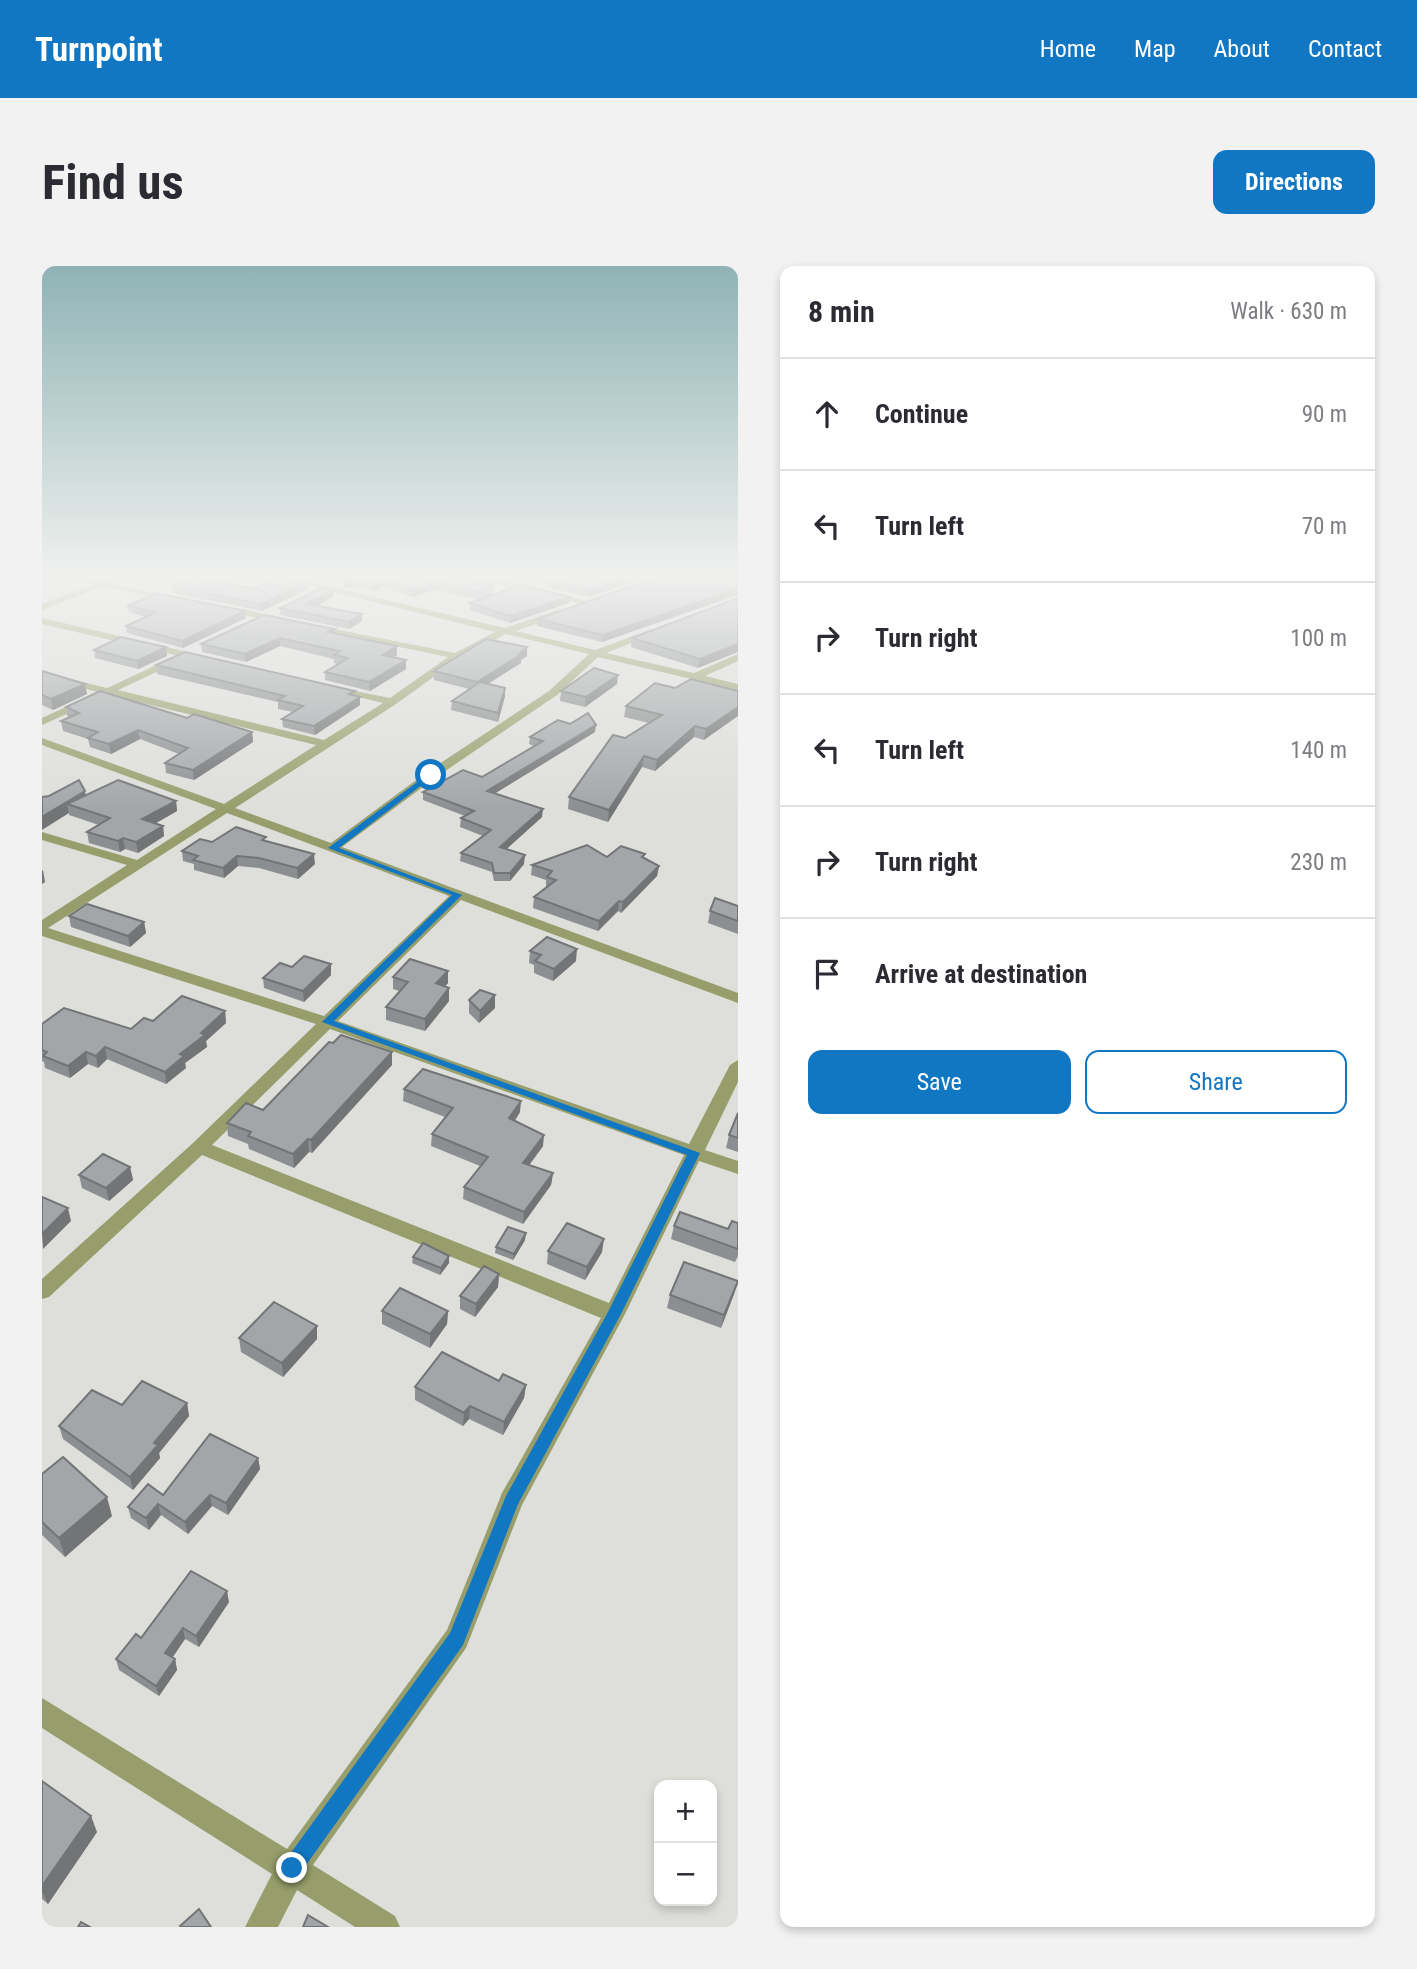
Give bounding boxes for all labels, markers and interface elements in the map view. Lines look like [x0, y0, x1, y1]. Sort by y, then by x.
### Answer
text: Turnpoint [35, 30, 163, 69]
text: Home [1040, 35, 1096, 63]
text: Map [1134, 35, 1176, 63]
text: About [1214, 35, 1270, 63]
text: Contact [1308, 35, 1382, 63]
button: Directions [1213, 150, 1375, 214]
text: Find us [42, 154, 184, 211]
text: 8 min [808, 294, 875, 329]
text: Walk · 630 m [1230, 298, 1347, 325]
icon: ahead [808, 395, 846, 433]
text: Continue [875, 399, 968, 429]
text: 90 m [1302, 401, 1347, 428]
icon: left [808, 507, 846, 545]
text: Turn left [875, 511, 964, 541]
text: 70 m [1302, 513, 1347, 540]
icon: right [808, 619, 846, 657]
text: Turn right [875, 623, 977, 653]
text: 100 m [1290, 625, 1347, 652]
icon: left [808, 731, 846, 769]
text: Turn left [875, 735, 964, 765]
text: 140 m [1290, 737, 1347, 764]
route start [415, 759, 446, 790]
icon: right [808, 843, 846, 881]
text: Turn right [875, 847, 977, 877]
text: 230 m [1290, 849, 1347, 876]
icon: arrive [808, 955, 846, 993]
text: Arrive at destination [875, 959, 1087, 989]
button: Save [808, 1050, 1071, 1114]
button: Share [1085, 1050, 1347, 1114]
map controls [654, 1780, 717, 1906]
button: + [654, 1780, 717, 1843]
button: − [654, 1843, 717, 1906]
route end [276, 1852, 307, 1883]

